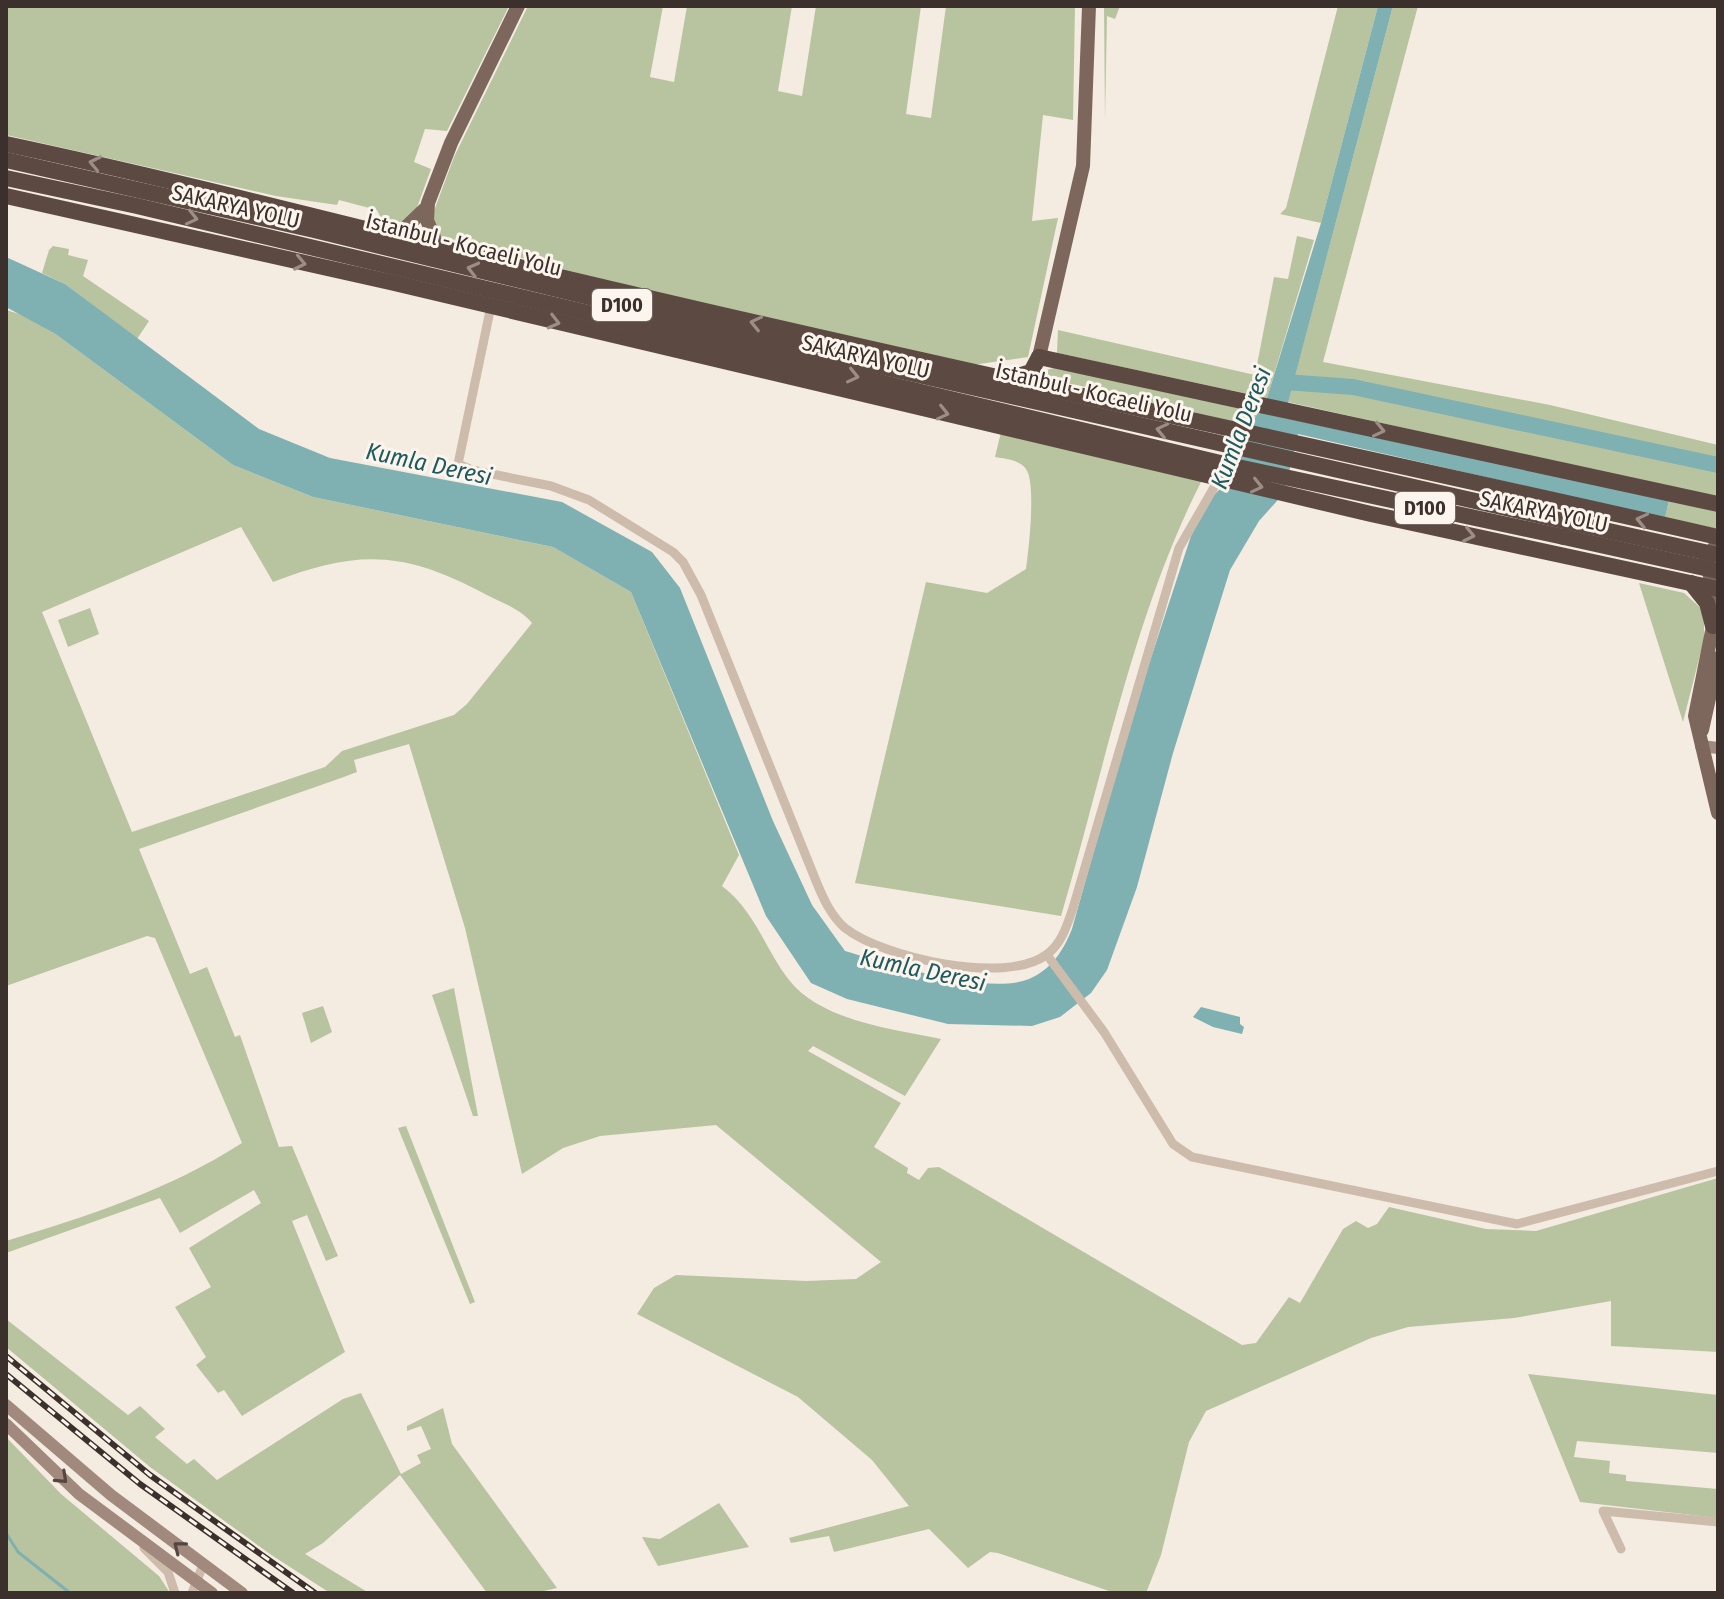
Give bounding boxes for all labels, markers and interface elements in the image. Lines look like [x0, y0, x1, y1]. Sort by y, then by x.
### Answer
one-way arrow [89, 155, 102, 172]
street label: SAKARYA YOLU [170, 179, 302, 234]
street label: İstanbul - Kocaeli Yolu [363, 207, 565, 282]
one-way arrow [184, 209, 198, 226]
one-way arrow [293, 254, 307, 271]
one-way arrow [466, 261, 480, 278]
road number: D100 [592, 289, 652, 321]
one-way arrow [546, 312, 560, 329]
one-way arrow [750, 315, 763, 332]
street label: SAKARYA YOLU [800, 329, 932, 384]
street label: İstanbul - Kocaeli Yolu [993, 357, 1195, 428]
water label: Kumla Deresi [1205, 363, 1277, 493]
one-way arrow [846, 366, 860, 383]
one-way arrow [936, 404, 949, 421]
one-way arrow [1372, 421, 1386, 438]
one-way arrow [1155, 422, 1169, 439]
water label: Kumla Deresi [363, 437, 495, 491]
one-way arrow [1249, 477, 1263, 494]
street label: SAKARYA YOLU [1478, 485, 1610, 538]
road number: D100 [1395, 492, 1455, 524]
one-way arrow [1636, 512, 1649, 529]
one-way arrow [1462, 526, 1476, 543]
water label: Kumla Deresi [857, 943, 989, 997]
one-way arrow [53, 1469, 67, 1484]
one-way arrow [173, 1543, 188, 1557]

